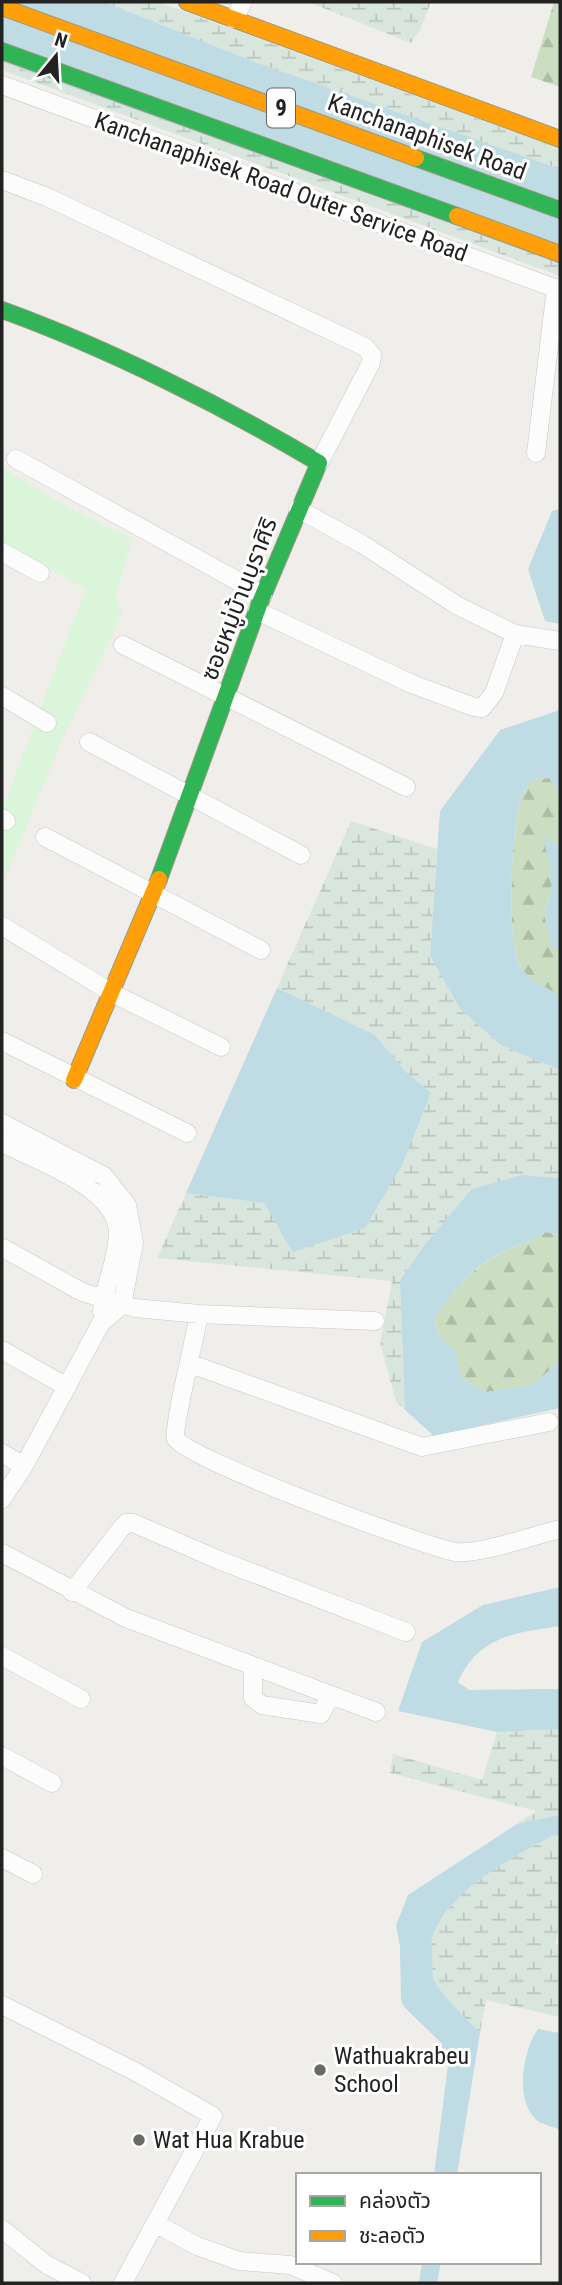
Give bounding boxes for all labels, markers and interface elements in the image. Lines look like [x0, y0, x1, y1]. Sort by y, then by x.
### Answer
north arrow [21, 21, 91, 91]
text: N [52, 28, 70, 53]
road number: 9 [267, 88, 295, 128]
street label: Kanchanaphisek Road [324, 88, 530, 186]
street label: Kanchanaphisek Road Outer Service Road [91, 106, 471, 268]
street label: ซอยหมู่บ้านบุราศิริ [195, 514, 284, 685]
place label: Wathuakrabeu School [334, 2042, 469, 2098]
marker: Wathuakrabeu School [312, 2062, 328, 2078]
place label: Wat Hua Krabue [153, 2126, 305, 2154]
marker: Wat Hua Krabue [131, 2132, 147, 2148]
legend [296, 2173, 541, 2264]
text: คล่องตัว [359, 2189, 431, 2213]
text: ชะลอตัว [359, 2224, 425, 2248]

